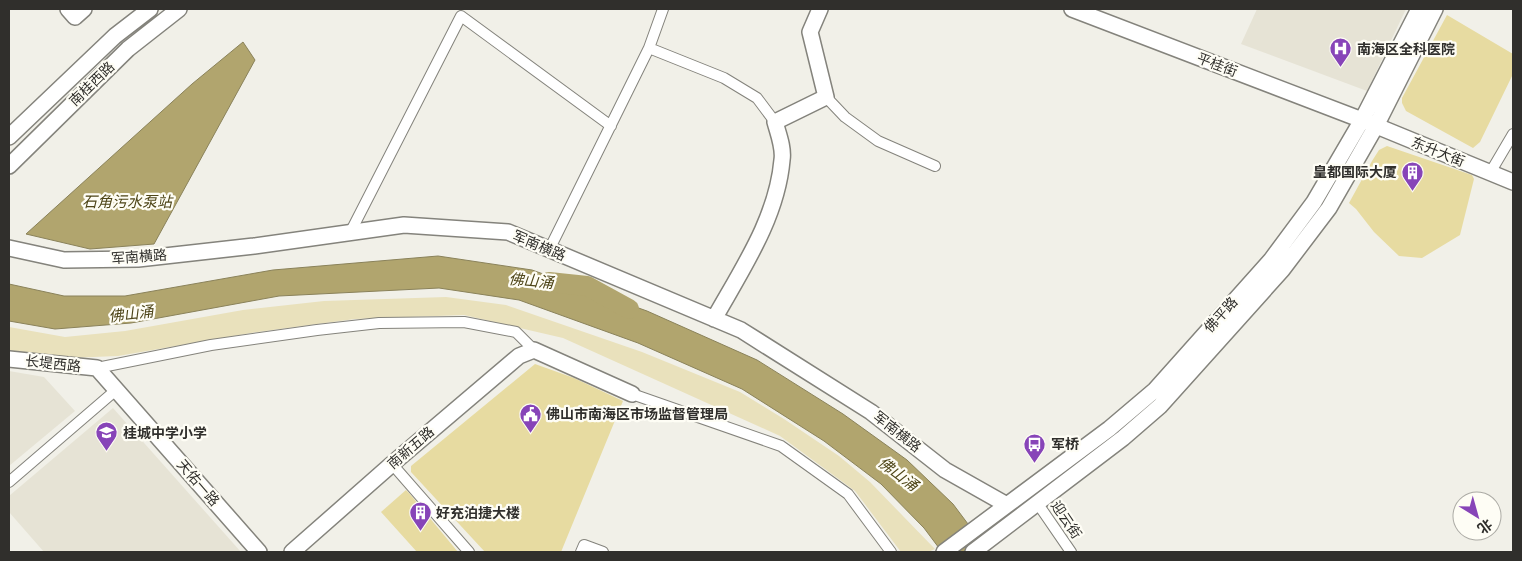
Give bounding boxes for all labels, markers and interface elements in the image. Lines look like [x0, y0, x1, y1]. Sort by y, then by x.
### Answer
hospital icon: 南海区全科医院 [1329, 37, 1353, 68]
place label: 南海区全科医院 [1357, 41, 1455, 58]
street label: 平桂街 [1194, 50, 1240, 80]
street label: 南桂西路 [66, 58, 118, 110]
street label: 东升大街 [1409, 134, 1467, 170]
building icon: 皇都国际大厦 [1401, 160, 1425, 191]
place label: 皇都国际大厦 [1313, 164, 1397, 181]
water label: 石角污水泵站 [82, 193, 174, 211]
street label: 军南横路 [510, 227, 568, 265]
street label: 军南横路 [110, 247, 168, 267]
water label: 佛山涌 [508, 270, 556, 292]
street label: 佛平路 [1201, 294, 1241, 336]
water label: 佛山涌 [108, 302, 156, 326]
street label: 长堤西路 [24, 353, 82, 375]
public building icon: 佛山市南海区市场监督管理局 [518, 402, 542, 433]
place label: 佛山市南海区市场监督管理局 [546, 406, 728, 423]
street label: 军南横路 [870, 408, 924, 456]
school or university icon: 桂城中学小学 [95, 421, 119, 452]
street label: 南新五路 [384, 423, 438, 473]
place label: 桂城中学小学 [123, 425, 207, 442]
bus stop icon: 军桥 [1023, 432, 1047, 463]
place label: 军桥 [1051, 436, 1079, 453]
water label: 佛山涌 [875, 453, 923, 496]
street label: 天佑一路 [173, 456, 223, 510]
north arrow [1452, 491, 1502, 541]
street label: 迎云街 [1047, 498, 1085, 542]
building icon: 好充泊捷大楼 [408, 501, 432, 532]
place label: 好充泊捷大楼 [436, 505, 520, 522]
text: 北 [1474, 515, 1495, 537]

